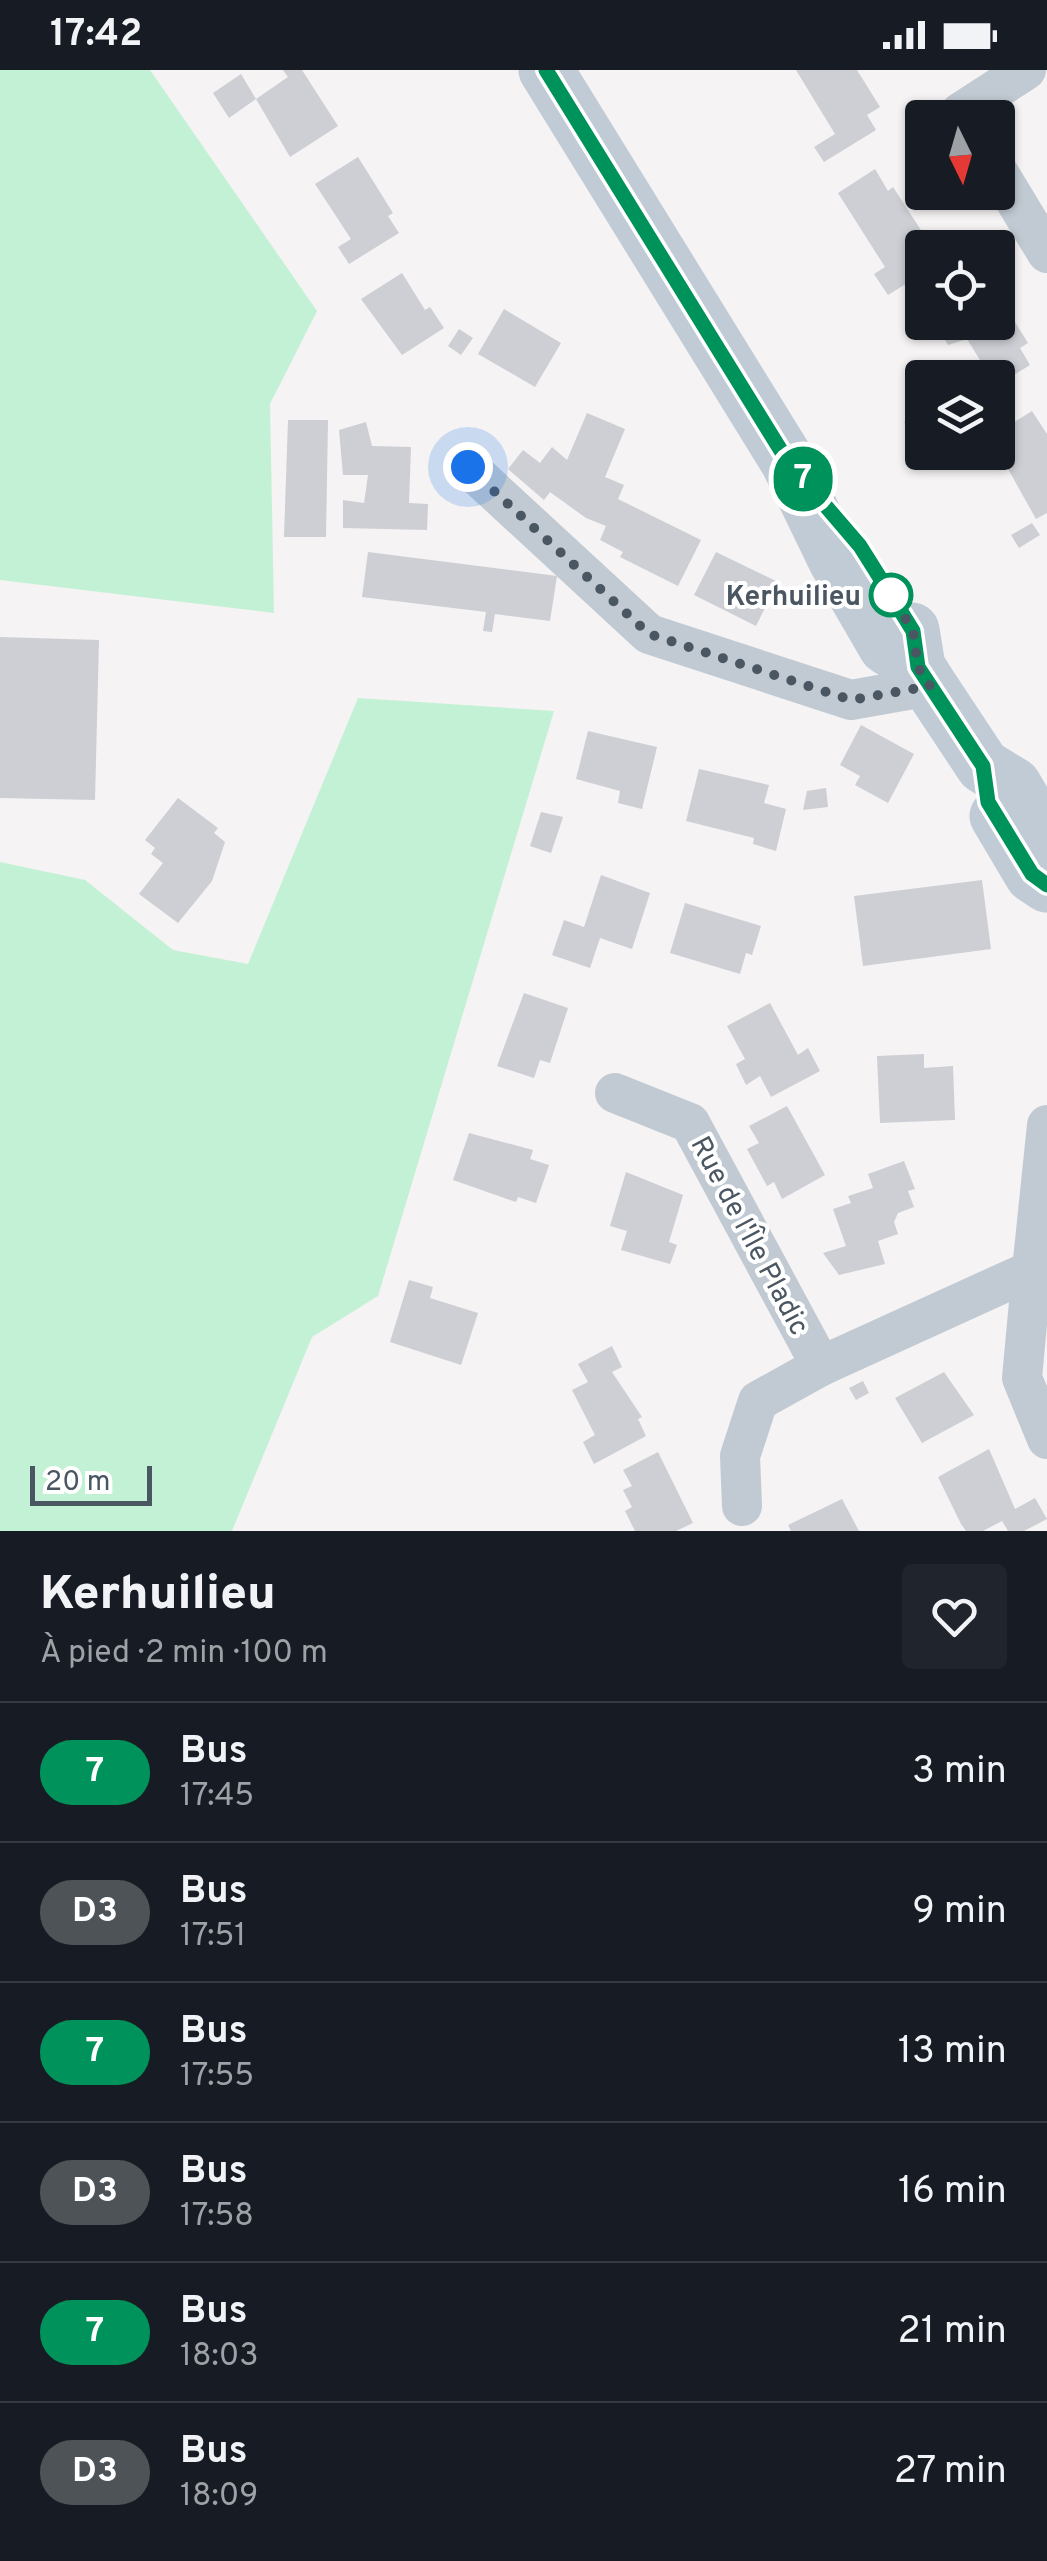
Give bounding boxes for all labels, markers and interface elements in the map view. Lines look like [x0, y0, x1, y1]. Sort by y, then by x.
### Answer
text: 17:42 [50, 11, 142, 60]
north arrow [905, 100, 1015, 210]
map controls [905, 100, 1015, 470]
button: locate [905, 230, 1015, 340]
button: layers [905, 360, 1015, 470]
your location [443, 442, 493, 492]
line badge: 7 [770, 446, 836, 512]
text: 7 [794, 457, 812, 501]
marker: Kerhuilieu [870, 574, 912, 616]
place label: Kerhuilieu [726, 580, 861, 616]
street label: Rue de l'Île Pladic [681, 1130, 818, 1342]
scale bar [30, 1461, 152, 1506]
text: 20 m [45, 1465, 110, 1501]
button: heart [902, 1564, 1007, 1669]
text: Kerhuilieu [40, 1566, 276, 1626]
text: À pied · 2 min · 100 m [40, 1634, 328, 1674]
text: Bus [180, 1728, 247, 1777]
text: 3 min [912, 1748, 1007, 1797]
text: 7 [86, 1750, 104, 1794]
text: 17:45 [180, 1777, 254, 1817]
text: Bus [180, 1868, 247, 1917]
text: 9 min [912, 1888, 1007, 1937]
text: D3 [72, 1890, 118, 1934]
text: 17:51 [180, 1917, 246, 1957]
text: Bus [180, 2008, 247, 2057]
text: 13 min [898, 2028, 1007, 2077]
text: 7 [86, 2030, 104, 2074]
text: 17:55 [180, 2057, 254, 2097]
text: Bus [180, 2148, 247, 2197]
text: 16 min [898, 2168, 1007, 2217]
text: D3 [72, 2170, 118, 2214]
text: 17:58 [180, 2197, 254, 2237]
text: Bus [180, 2288, 247, 2337]
text: 21 min [897, 2308, 1007, 2357]
text: 7 [86, 2310, 104, 2354]
text: 18:03 [180, 2337, 259, 2377]
text: Bus [180, 2428, 247, 2477]
text: 27 min [894, 2448, 1007, 2497]
text: D3 [72, 2450, 118, 2494]
text: 18:09 [180, 2477, 258, 2517]

